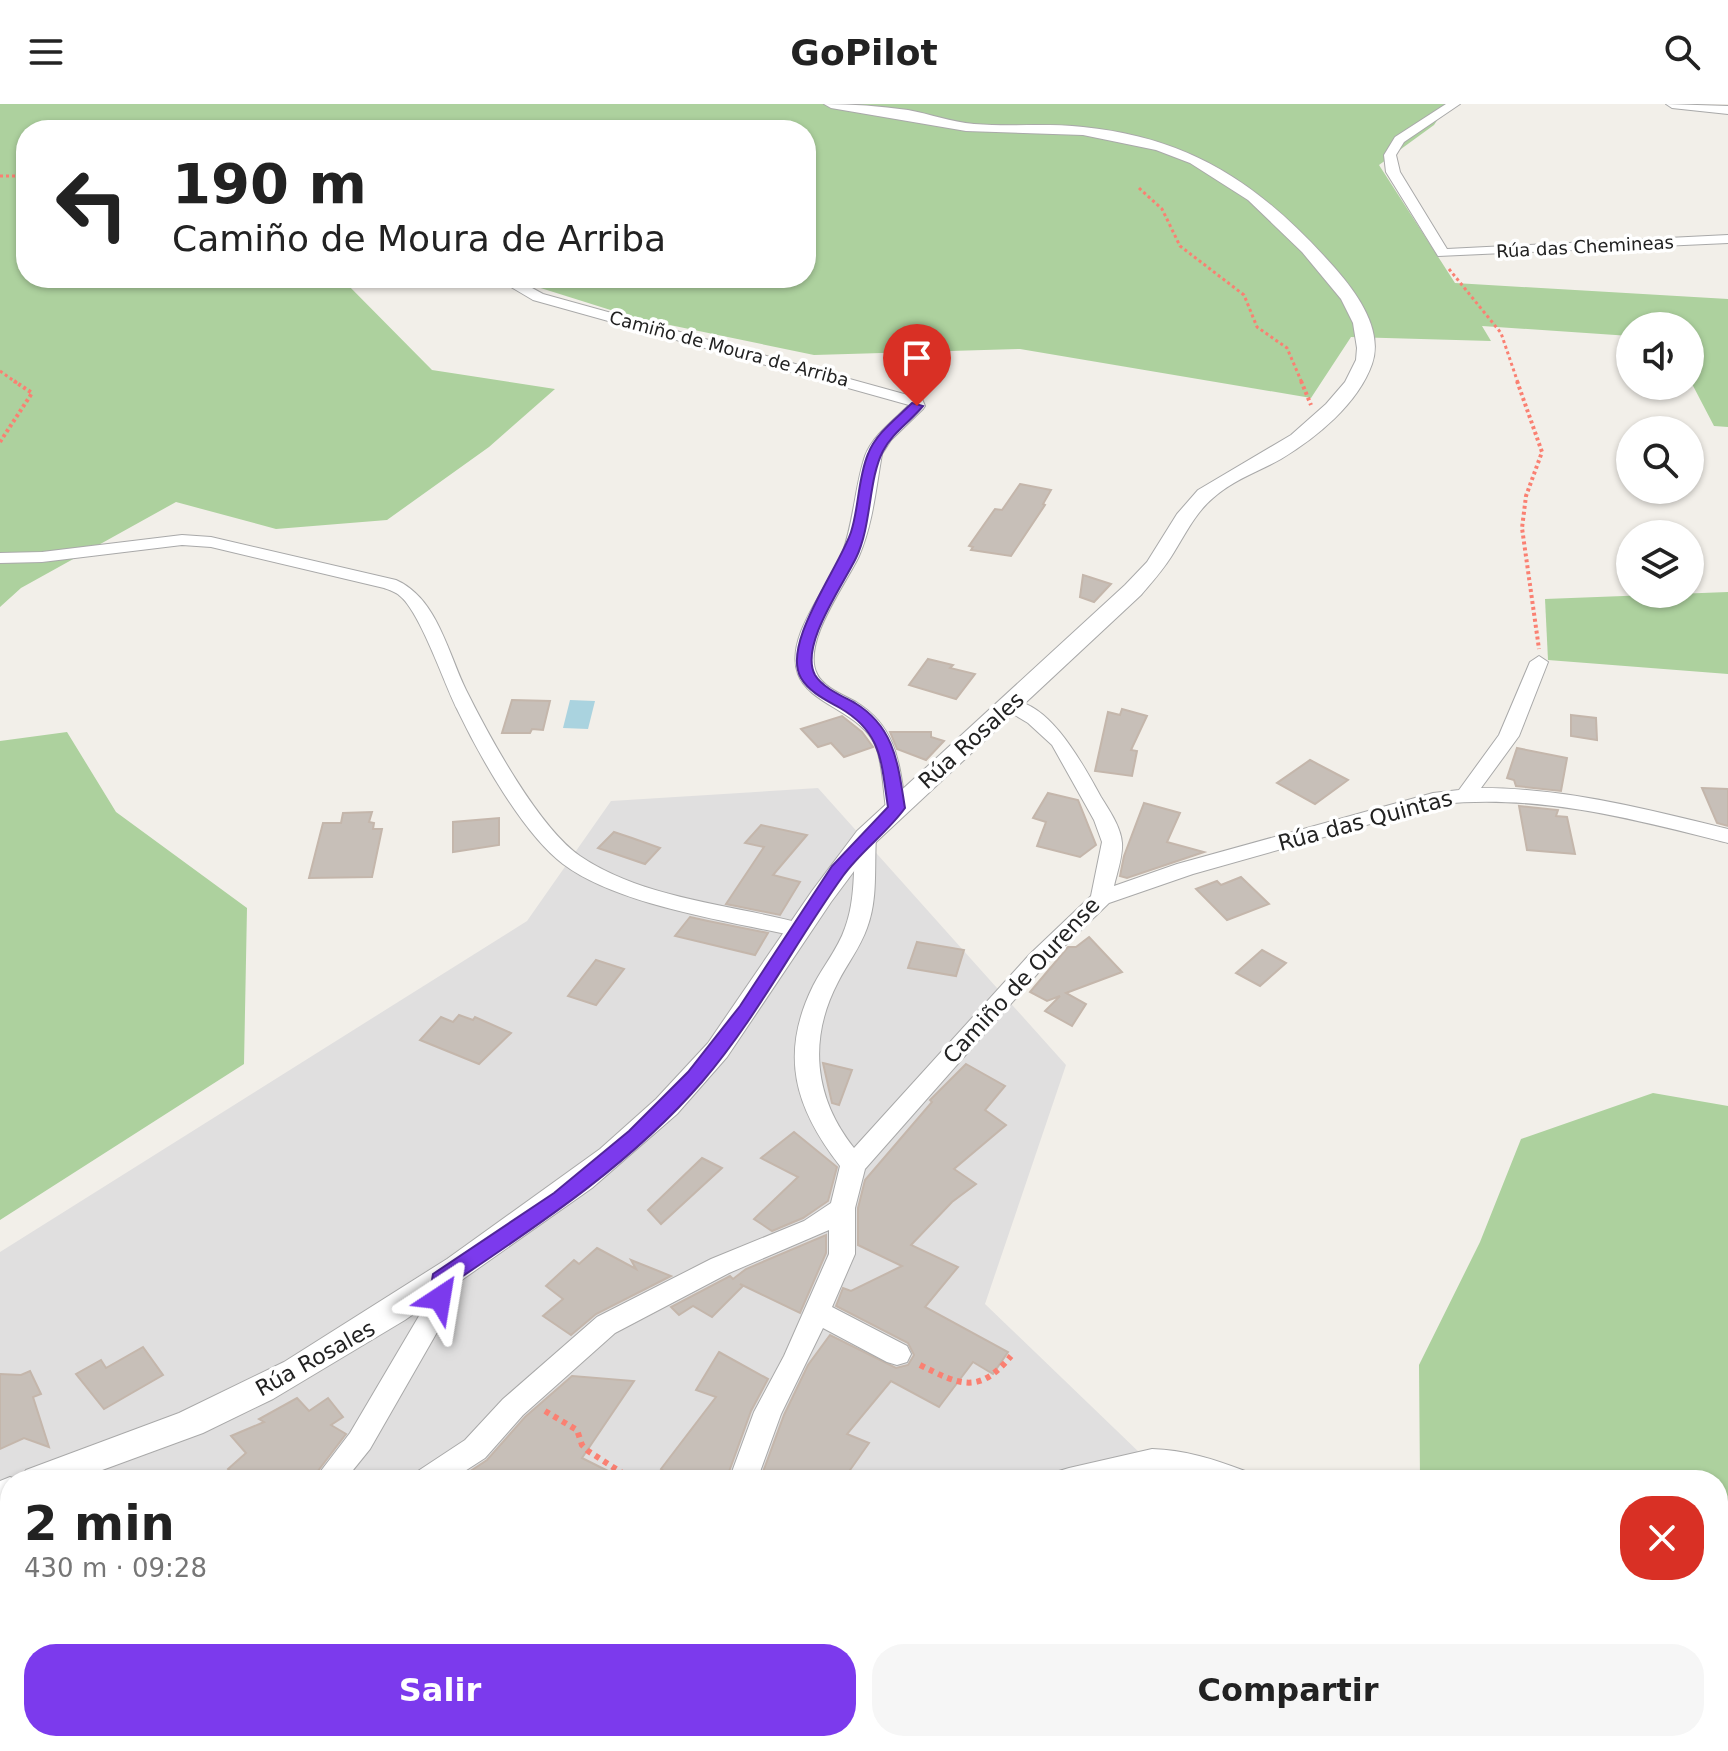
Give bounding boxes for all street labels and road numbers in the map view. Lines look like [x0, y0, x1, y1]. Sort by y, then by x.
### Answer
street label: Rúa das Chemineas [1496, 231, 1674, 262]
street label: Camiño de Moura de Arriba [607, 306, 851, 391]
street label: Rúa Rosales [914, 687, 1029, 794]
street label: Rúa das Quintas [1275, 785, 1455, 856]
street label: Camiño de Ourense [938, 892, 1105, 1068]
street label: Rúa Rosales [251, 1315, 379, 1401]

